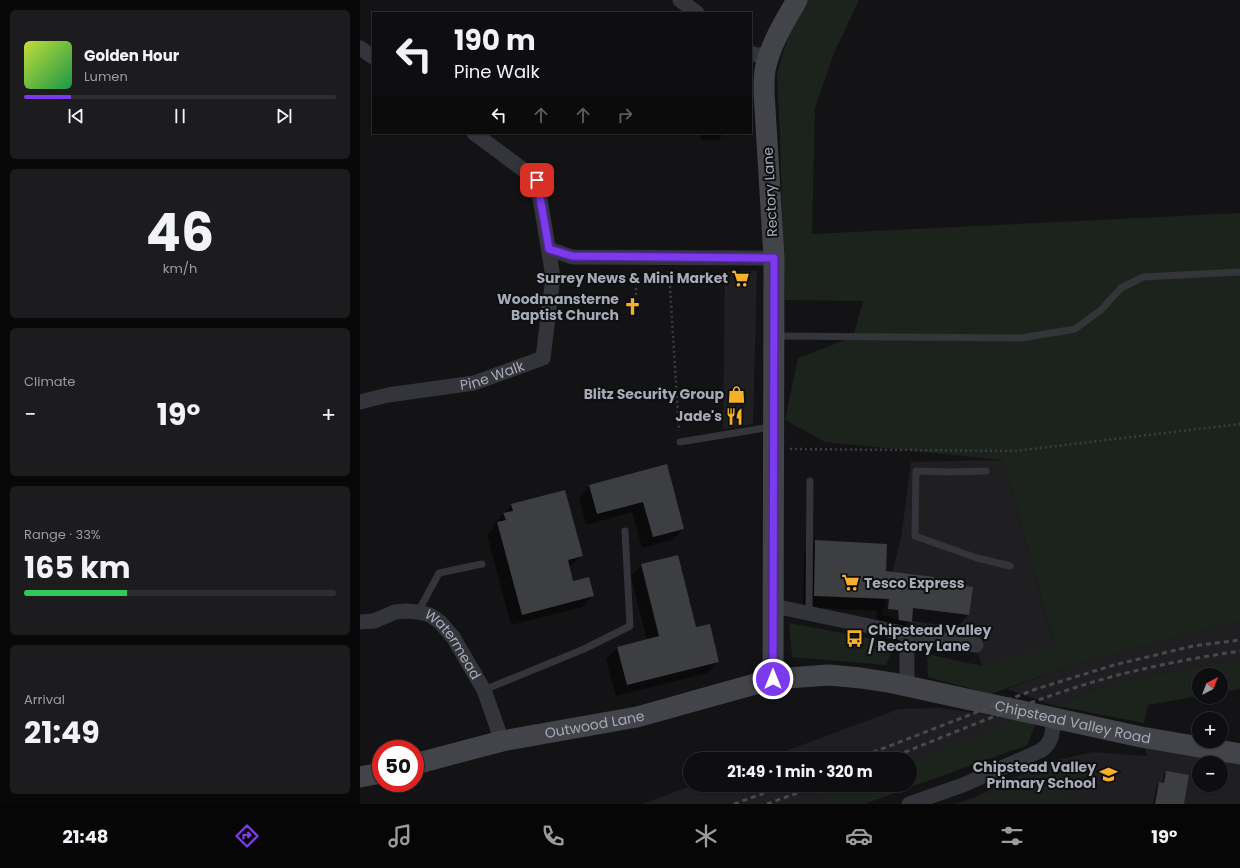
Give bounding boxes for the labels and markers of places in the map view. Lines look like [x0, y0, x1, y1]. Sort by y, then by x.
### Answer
pin [520, 163, 554, 197]
place label: Surrey News & Mini Market [537, 268, 728, 288]
supermarket icon: Surrey News & Mini Market [731, 268, 751, 288]
place label: Woodmansterne Baptist Church [497, 289, 619, 325]
church icon: Woodmansterne Baptist Church [622, 297, 642, 317]
place label: Blitz Security Group [584, 384, 724, 404]
shop icon: Blitz Security Group [727, 384, 747, 404]
place label: Jade's [675, 406, 722, 426]
restaurant icon: Jade's [725, 406, 745, 426]
supermarket icon: Tesco Express [841, 573, 861, 593]
place label: Tesco Express [864, 573, 965, 593]
place label: Chipstead Valley / Rectory Lane [868, 620, 991, 656]
bus stop icon: Chipstead Valley / Rectory Lane [845, 628, 865, 648]
place label: Chipstead Valley Primary School [973, 757, 1096, 793]
school or university icon: Chipstead Valley Primary School [1099, 765, 1119, 785]

